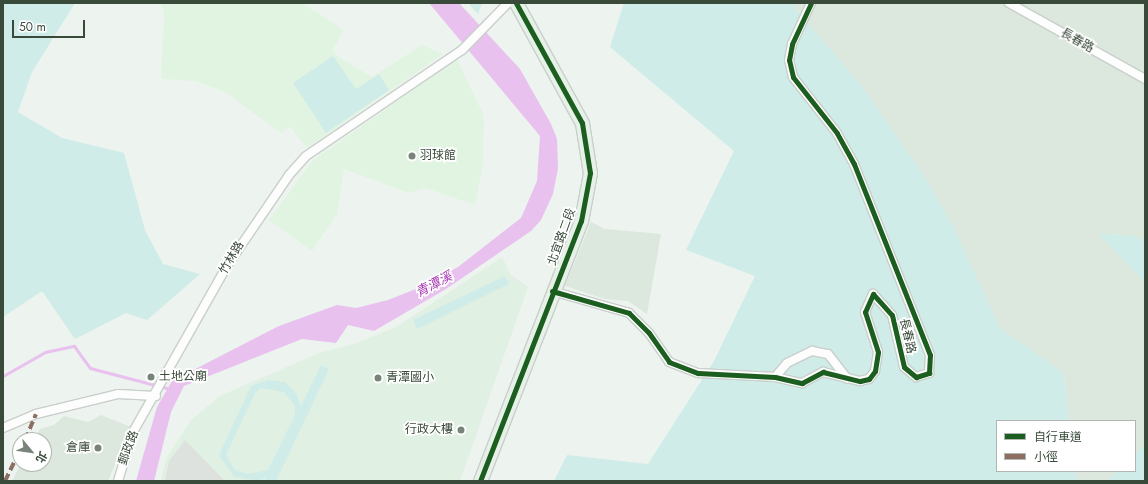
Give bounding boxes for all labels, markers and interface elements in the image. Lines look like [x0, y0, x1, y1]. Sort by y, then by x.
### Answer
scale bar [14, 12, 87, 38]
text: 50 m [19, 18, 46, 36]
street label: 長春路 [1058, 26, 1096, 56]
place label: 羽球館 [420, 149, 456, 163]
marker: 羽球館 [407, 151, 417, 161]
street label: 北宜路二段 [545, 206, 579, 268]
street label: 竹林路 [217, 239, 247, 277]
water label: 青潭溪 [413, 269, 455, 301]
street label: 長春路 [896, 317, 918, 355]
place label: 土地公廟 [159, 370, 207, 384]
place label: 青潭國小 [386, 371, 434, 385]
marker: 土地公廟 [146, 372, 156, 382]
marker: 青潭國小 [373, 373, 383, 383]
legend [996, 420, 1136, 472]
place label: 行政大樓 [405, 423, 453, 437]
marker: 行政大樓 [456, 425, 466, 435]
text: 自行車道 [1034, 428, 1082, 446]
street label: 郵政路 [116, 429, 142, 467]
north arrow [12, 432, 52, 472]
place label: 倉庫 [66, 441, 90, 455]
marker: 倉庫 [93, 443, 103, 453]
text: 小徑 [1034, 448, 1058, 466]
text: 北 [32, 449, 51, 466]

